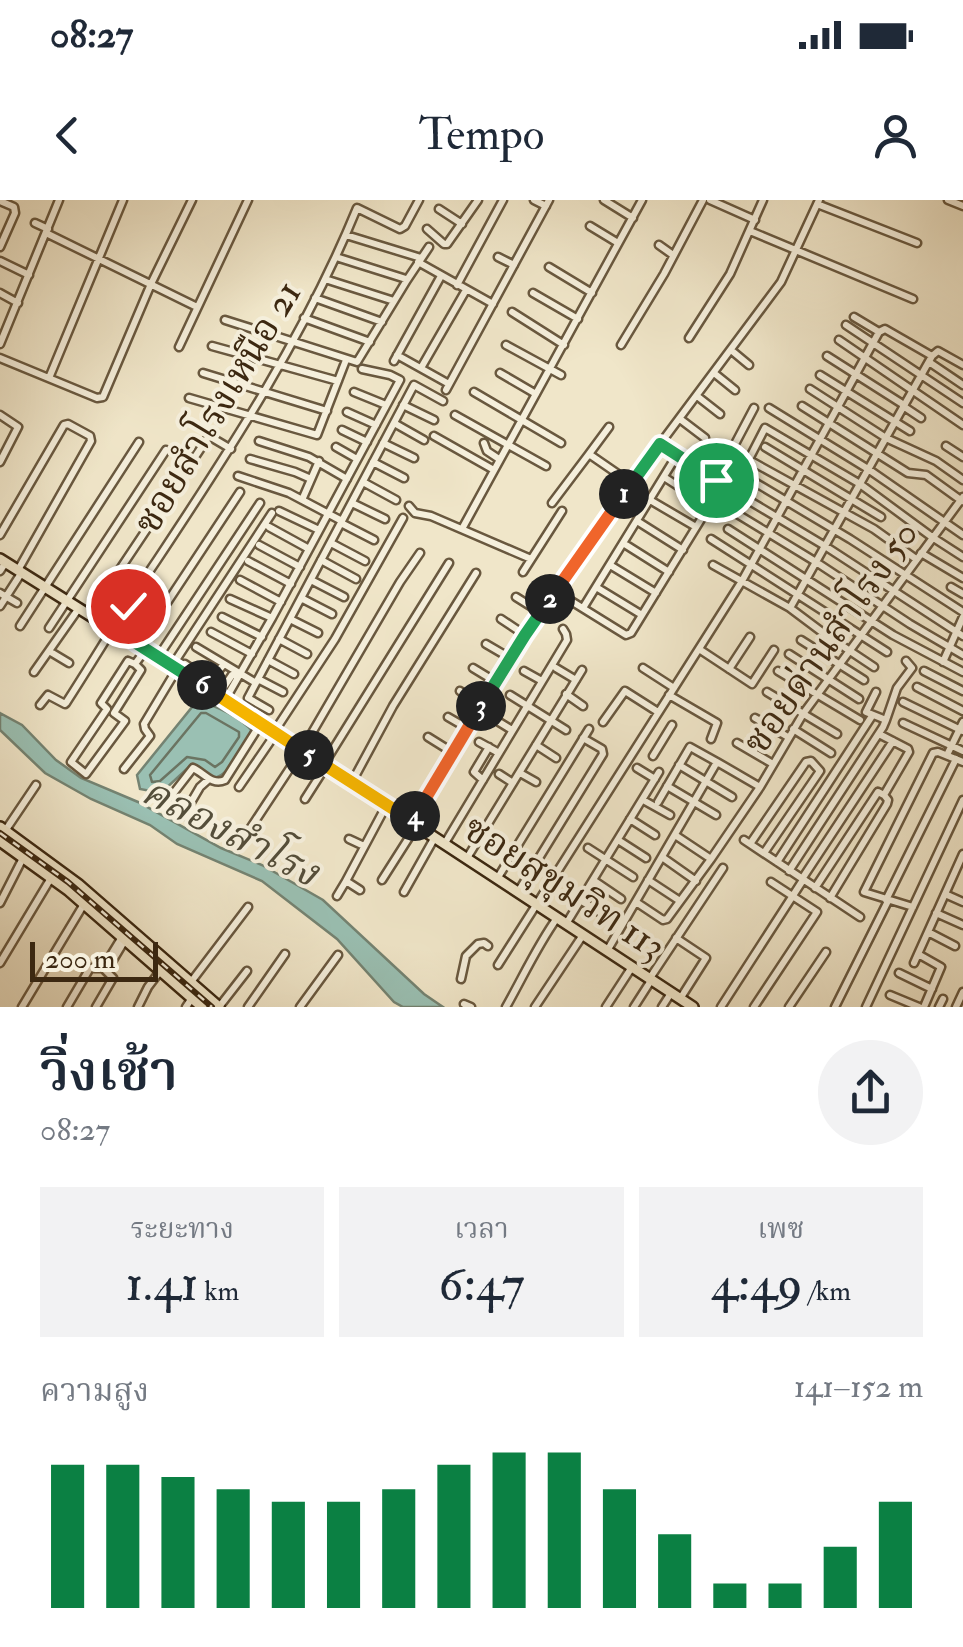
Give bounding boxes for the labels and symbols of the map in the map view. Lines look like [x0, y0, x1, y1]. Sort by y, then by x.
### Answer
street label: ซอยสำโรงเหนือ 21 [122, 271, 312, 543]
pin [674, 438, 759, 523]
pin: 1 [599, 469, 649, 519]
street label: ซอยด่านสำโรง 50 [731, 510, 929, 764]
pin [86, 564, 171, 649]
pin: 2 [525, 574, 575, 624]
pin: 6 [177, 660, 227, 710]
pin: 3 [456, 681, 506, 731]
pin: 5 [284, 730, 334, 780]
water label: คลองสำโรง [133, 763, 330, 899]
pin: 4 [390, 791, 440, 841]
street label: ซอยสุขุมวิท 113 [454, 805, 675, 971]
scale bar [30, 937, 158, 981]

